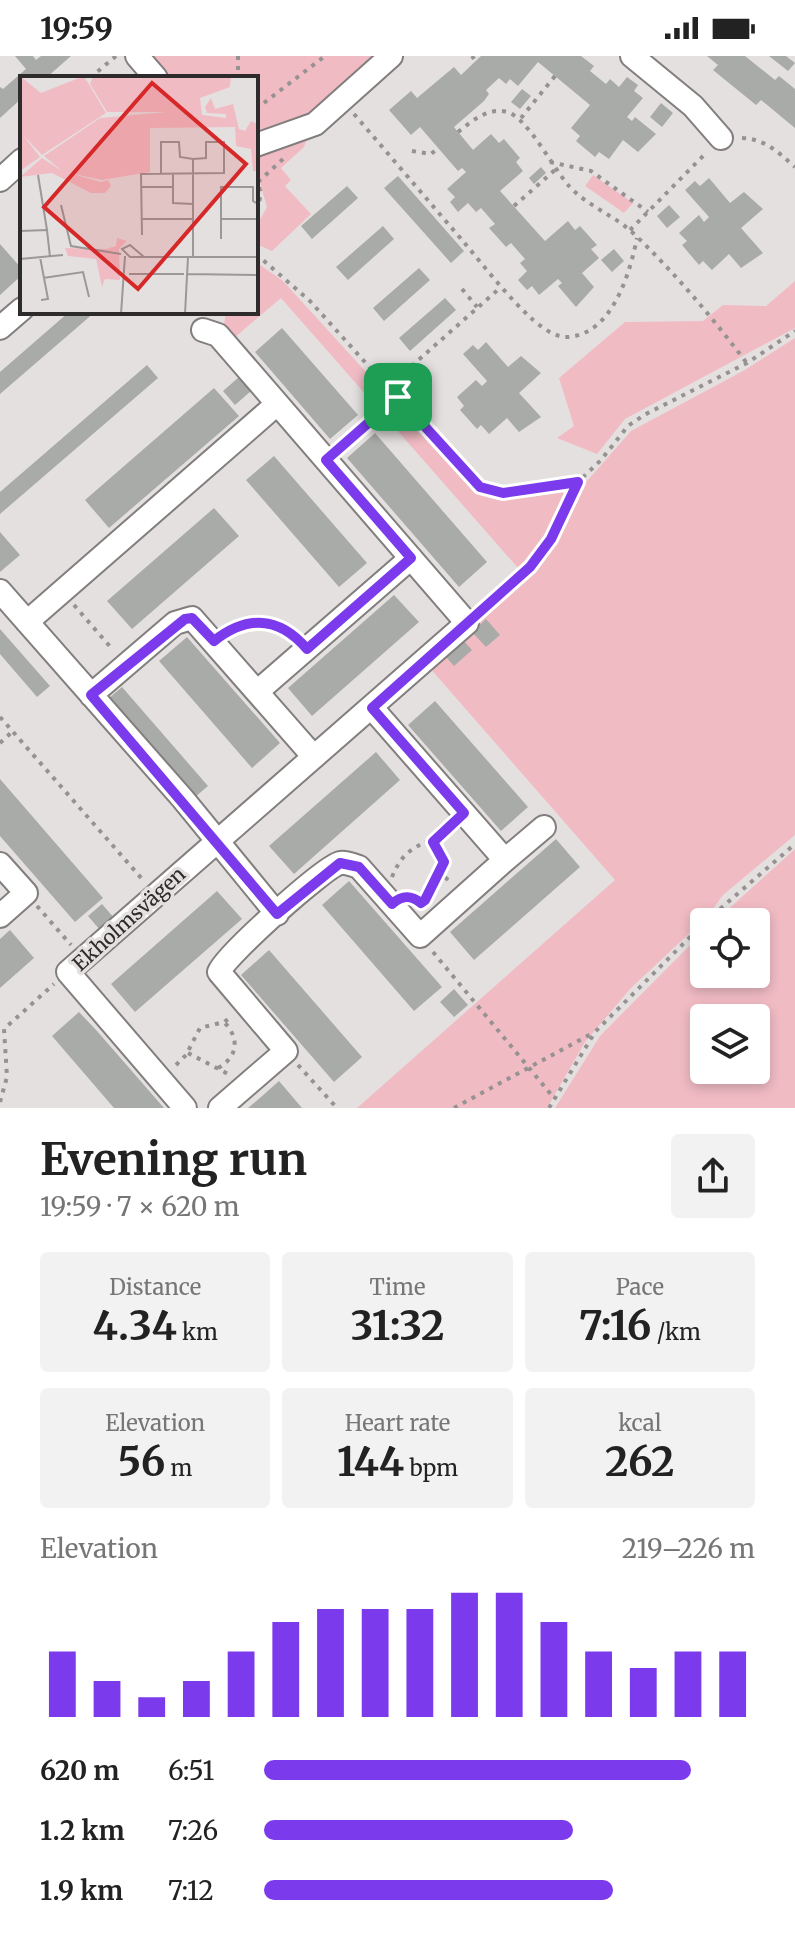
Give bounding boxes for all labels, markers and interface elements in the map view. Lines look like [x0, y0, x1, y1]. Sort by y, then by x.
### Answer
text: 19:59 [40, 9, 113, 47]
inset map [20, 76, 258, 314]
pin [364, 363, 432, 431]
icon: arrive [376, 375, 420, 419]
street label: Ekholmsvägen [67, 861, 190, 976]
map controls [690, 908, 770, 1084]
button: locate [690, 908, 770, 988]
button: layers [690, 1004, 770, 1084]
text: Evening run [40, 1132, 307, 1187]
button: share [671, 1134, 755, 1218]
text: 19:59 · 7 × 620 m [40, 1190, 240, 1223]
text: Distance [109, 1273, 201, 1301]
text: Time [370, 1273, 425, 1301]
text: Pace [616, 1273, 664, 1301]
text: 4.34 [92, 1301, 177, 1351]
text: 31:32 [350, 1301, 445, 1351]
text: 7:16 [579, 1301, 651, 1351]
text: km [177, 1318, 218, 1346]
text: /km [651, 1318, 701, 1346]
text: Elevation [105, 1409, 205, 1437]
text: Heart rate [345, 1409, 450, 1437]
text: kcal [618, 1409, 661, 1437]
text: 56 [118, 1437, 165, 1487]
text: 144 [337, 1437, 404, 1487]
text: 262 [605, 1437, 675, 1487]
text: m [165, 1454, 192, 1482]
text: bpm [404, 1454, 458, 1482]
text: Elevation [40, 1532, 158, 1565]
text: 219–226 m [622, 1532, 755, 1565]
text: 620 m [40, 1754, 120, 1787]
text: 6:51 [168, 1754, 214, 1787]
text: 1.2 km [40, 1814, 125, 1847]
text: 7:26 [168, 1814, 218, 1847]
text: 1.9 km [40, 1874, 123, 1907]
text: 7:12 [168, 1874, 214, 1907]

